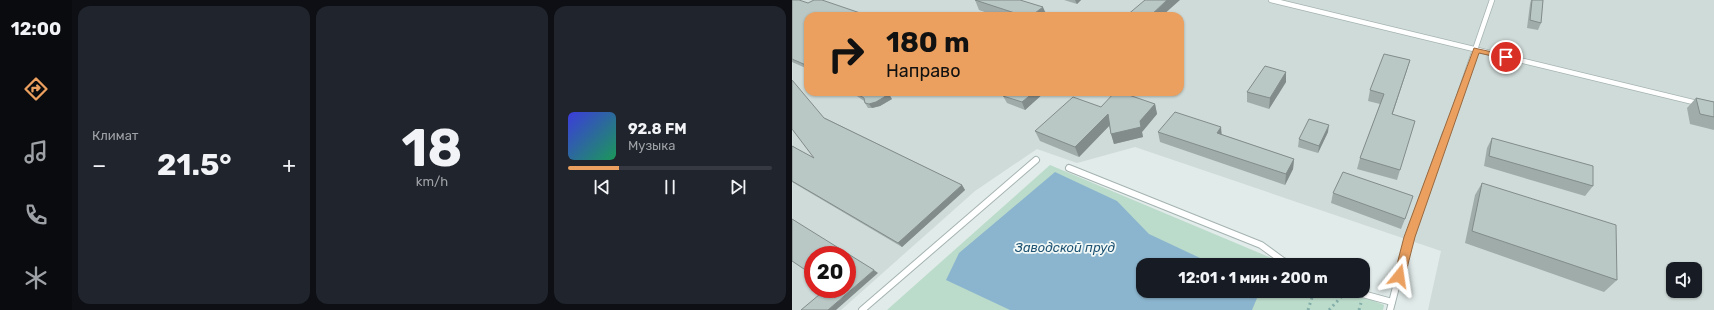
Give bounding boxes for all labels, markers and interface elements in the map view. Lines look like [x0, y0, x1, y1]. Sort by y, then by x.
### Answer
text: 12:00 [11, 18, 61, 40]
text: 180 m [886, 26, 970, 59]
icon: right [820, 28, 872, 80]
pin [1489, 40, 1523, 74]
icon: arrive [1495, 46, 1517, 68]
text: Направо [886, 60, 961, 82]
icon: directions [22, 75, 50, 103]
text: 18 [401, 117, 463, 179]
text: 92.8 FM [628, 120, 687, 138]
text: Климат [92, 128, 138, 143]
icon: music [22, 138, 50, 166]
text: Музыка [628, 138, 675, 153]
text: 21.5° [157, 147, 232, 183]
text: − [92, 152, 106, 179]
text: + [282, 152, 296, 179]
text: km/h [416, 174, 448, 189]
icon: previous [591, 176, 613, 198]
icon: pause [659, 176, 681, 198]
icon: next [727, 176, 749, 198]
icon: phone [22, 201, 50, 229]
water label: Заводской пруд [1014, 240, 1115, 255]
speed limit sign: 20 [804, 246, 856, 298]
position arrow [1378, 255, 1420, 297]
map controls [1666, 262, 1702, 298]
button: sound [1666, 262, 1702, 298]
icon: climate [22, 264, 50, 292]
text: 12:01 · 1 мин · 200 m [1178, 269, 1328, 287]

